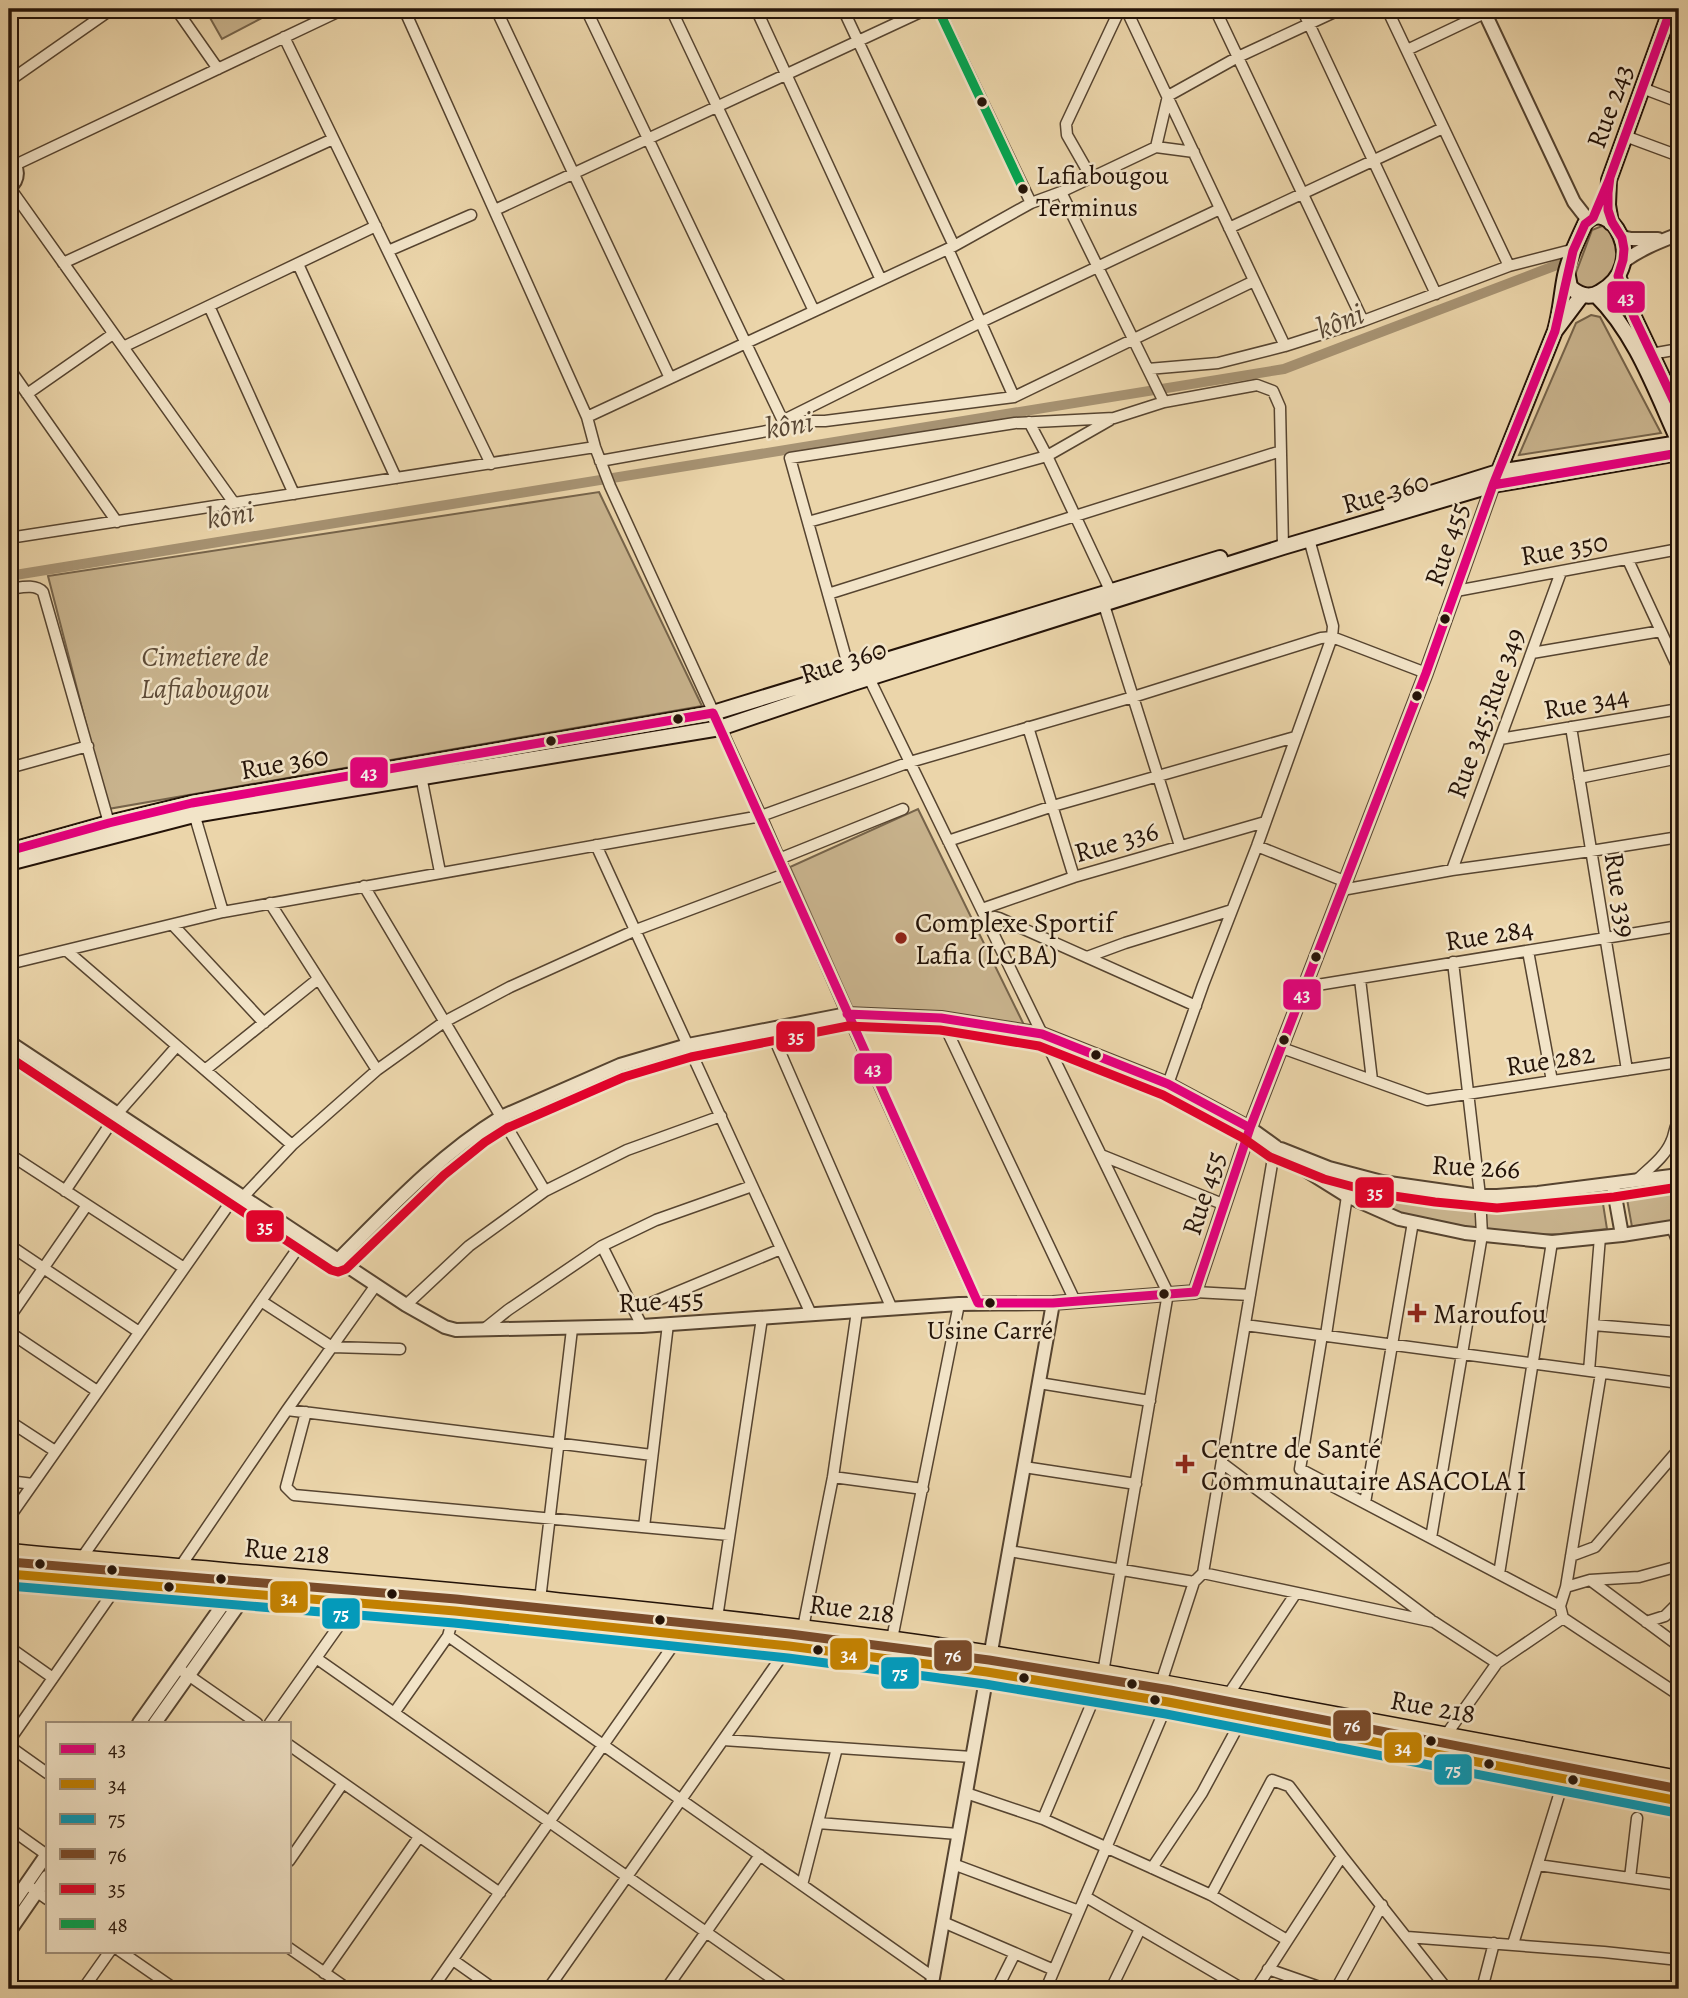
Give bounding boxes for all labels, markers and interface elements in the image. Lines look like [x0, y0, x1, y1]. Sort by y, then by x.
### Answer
street label: Rue 243 [1577, 59, 1643, 154]
unlabelled marker [975, 95, 989, 109]
place label: Lafiabougou Terminus [1036, 158, 1170, 225]
marker: Lafiabougou Terminus [1016, 182, 1030, 196]
line badge: 43 [1606, 280, 1646, 314]
text: 43 [1617, 285, 1635, 311]
water label: kôni [1310, 294, 1370, 348]
water label: kôni [762, 401, 816, 448]
street label: Rue 360 [1337, 462, 1433, 523]
water label: kôni [203, 491, 257, 538]
street label: Rue 455 [1415, 497, 1479, 591]
street label: Rue 350 [1517, 523, 1611, 575]
unlabelled marker [1438, 612, 1452, 626]
street label: Rue 345;Rue 349 [1437, 623, 1534, 804]
street label: Rue 360 [795, 630, 892, 694]
park label: Cimetiere de Lafiabougou [140, 638, 270, 708]
street label: Rue 344 [1540, 677, 1632, 729]
unlabelled marker [1410, 689, 1424, 703]
unlabelled marker [671, 712, 685, 726]
unlabelled marker [544, 734, 558, 748]
street label: Rue 360 [237, 737, 331, 789]
line badge: 43 [349, 756, 389, 789]
text: 43 [360, 760, 378, 786]
street label: Rue 336 [1070, 812, 1163, 872]
street label: Rue 339 [1595, 850, 1645, 940]
place label: Complexe Sportif Lafia (LCBA) [915, 904, 1118, 974]
street label: Rue 284 [1442, 909, 1536, 961]
marker: Complexe Sportif Lafia (LCBA) [893, 930, 909, 946]
unlabelled marker [1309, 950, 1323, 964]
line badge: 43 [1282, 978, 1322, 1011]
text: 43 [1293, 982, 1311, 1008]
line badge: 35 [775, 1020, 816, 1053]
text: 35 [788, 1024, 804, 1050]
unlabelled marker [1277, 1033, 1291, 1047]
street label: Rue 282 [1503, 1034, 1597, 1086]
unlabelled marker [1089, 1048, 1103, 1062]
line badge: 43 [853, 1052, 893, 1085]
text: 43 [864, 1056, 882, 1082]
street label: Rue 455 [1173, 1146, 1235, 1240]
street label: Rue 266 [1431, 1146, 1521, 1188]
line badge: 35 [1354, 1176, 1395, 1209]
text: 35 [1367, 1180, 1383, 1206]
line badge: 35 [245, 1209, 285, 1243]
text: 35 [257, 1214, 273, 1240]
street label: Rue 455 [617, 1280, 705, 1322]
unlabelled marker [1157, 1287, 1171, 1301]
place label: Maroufou [1433, 1295, 1548, 1333]
marker: Usine Carré [983, 1296, 997, 1310]
marker: Maroufou [1407, 1303, 1427, 1323]
place label: Usine Carré [927, 1313, 1053, 1348]
place label: Centre de Santé Communautaire ASACOLA I [1201, 1430, 1527, 1500]
marker: Centre de Santé Communautaire ASACOLA I [1175, 1454, 1195, 1474]
street label: Rue 218 [242, 1528, 331, 1574]
unlabelled marker [33, 1557, 47, 1571]
unlabelled marker [105, 1563, 119, 1577]
unlabelled marker [214, 1572, 228, 1586]
unlabelled marker [162, 1580, 176, 1594]
line badge: 34 [269, 1580, 309, 1614]
text: 34 [280, 1585, 298, 1611]
street label: Rue 218 [807, 1585, 897, 1633]
unlabelled marker [385, 1587, 399, 1601]
line badge: 75 [321, 1597, 361, 1630]
text: 75 [333, 1601, 349, 1627]
unlabelled marker [653, 1613, 667, 1627]
line badge: 34 [829, 1637, 869, 1671]
line badge: 76 [933, 1639, 973, 1672]
text: 34 [840, 1642, 858, 1668]
unlabelled marker [811, 1643, 825, 1657]
text: 76 [945, 1643, 962, 1669]
line badge: 75 [880, 1656, 920, 1690]
text: 75 [892, 1660, 908, 1686]
unlabelled marker [1017, 1671, 1031, 1685]
unlabelled marker [1125, 1677, 1139, 1691]
street label: Rue 218 [1387, 1681, 1478, 1733]
unlabelled marker [1148, 1693, 1162, 1707]
line badge: 76 [1332, 1709, 1372, 1742]
text: 76 [1344, 1713, 1361, 1739]
legend [46, 1722, 290, 1952]
line badge: 34 [1383, 1731, 1423, 1764]
unlabelled marker [1424, 1734, 1438, 1748]
text: 43 [108, 1735, 126, 1763]
text: 34 [1394, 1735, 1412, 1761]
line badge: 75 [1433, 1753, 1473, 1786]
text: 75 [1445, 1757, 1461, 1783]
unlabelled marker [1482, 1757, 1496, 1771]
text: 34 [108, 1771, 126, 1799]
unlabelled marker [1566, 1773, 1580, 1787]
text: 75 [108, 1805, 126, 1833]
text: 76 [108, 1841, 127, 1869]
text: 35 [108, 1875, 126, 1903]
text: 48 [108, 1911, 128, 1939]

